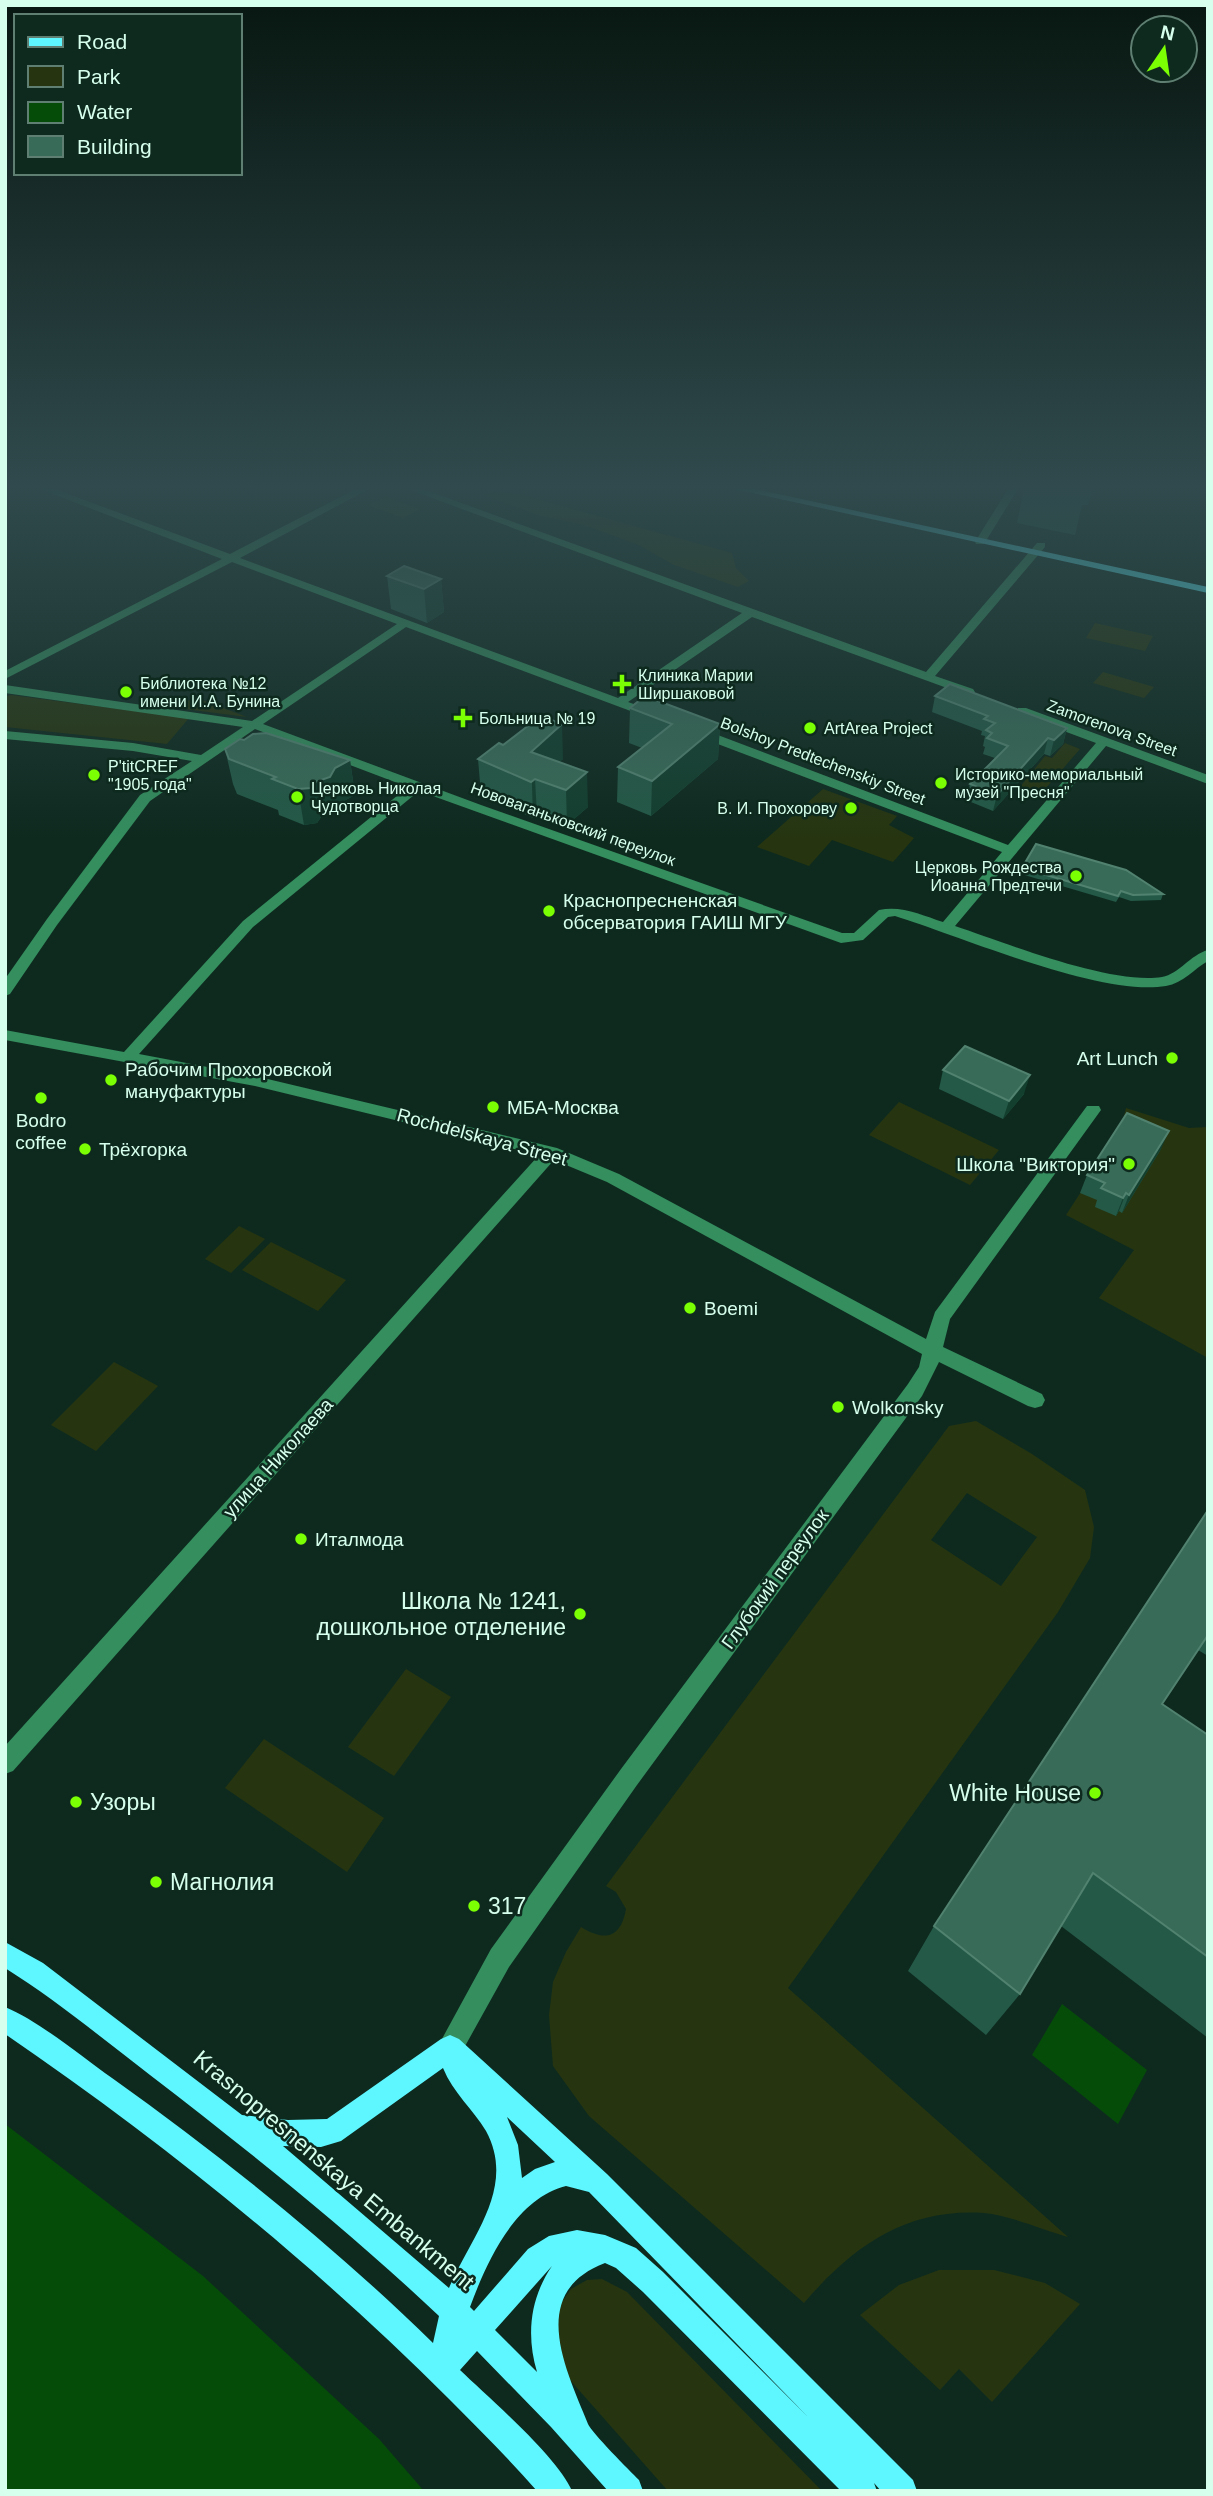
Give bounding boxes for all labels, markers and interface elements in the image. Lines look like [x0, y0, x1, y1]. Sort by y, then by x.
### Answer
legend [14, 14, 242, 175]
north arrow [1129, 14, 1199, 84]
text: N [1159, 21, 1177, 45]
text: Road [77, 30, 127, 53]
text: Park [77, 65, 121, 88]
text: Water [77, 100, 132, 123]
text: Building [77, 135, 152, 158]
place label: Клиника Марии Ширшаковой [638, 667, 753, 702]
marker: Клиника Марии Ширшаковой [612, 674, 632, 694]
place label: Библиотека №12 имени И.А. Бунина [140, 675, 280, 710]
marker: Библиотека №12 имени И.А. Бунина [118, 684, 134, 700]
street label: Zamorenova Street [1045, 697, 1180, 760]
marker: Больница № 19 [453, 708, 473, 728]
place label: Больница № 19 [479, 710, 596, 727]
street label: Bolshoy Predtechenskiy Street [718, 714, 928, 808]
marker: ArtArea Project [802, 720, 818, 736]
place label: ArtArea Project [824, 720, 933, 737]
place label: P'titCREF "1905 года" [108, 758, 192, 793]
place label: Историко-мемориальный музей "Пресня" [955, 766, 1143, 801]
marker: P'titCREF "1905 года" [86, 767, 102, 783]
marker: Историко-мемориальный музей "Пресня" [933, 775, 949, 791]
street label: Нововаганьковский переулок [468, 779, 679, 869]
place label: Церковь Николая Чудотворца [311, 780, 441, 815]
marker: Церковь Николая Чудотворца [289, 789, 305, 805]
place label: В. И. Прохорову [717, 800, 837, 817]
marker: В. И. Прохорову [843, 800, 859, 816]
place label: Церковь Рождества Иоанна Предтечи [915, 859, 1062, 894]
marker: Церковь Рождества Иоанна Предтечи [1068, 868, 1084, 884]
place label: Краснопресненская обсерватория ГАИШ МГУ [563, 890, 788, 933]
marker: Краснопресненская обсерватория ГАИШ МГУ [541, 903, 557, 919]
place label: Art Lunch [1077, 1048, 1158, 1069]
marker: Art Lunch [1164, 1050, 1180, 1066]
place label: Рабочим Прохоровской мануфактуры [125, 1059, 332, 1102]
marker: Рабочим Прохоровской мануфактуры [103, 1072, 119, 1088]
marker: Bodro coffee [33, 1090, 49, 1106]
place label: МБА-Москва [507, 1097, 619, 1118]
marker: МБА-Москва [485, 1099, 501, 1115]
street label: Rochdelskaya Street [395, 1104, 570, 1170]
place label: Bodro coffee [15, 1110, 67, 1153]
place label: Трёхгорка [99, 1139, 188, 1160]
marker: Трёхгорка [77, 1141, 93, 1157]
place label: Школа "Виктория" [956, 1154, 1115, 1175]
marker: Школа "Виктория" [1121, 1156, 1137, 1172]
place label: Boemi [704, 1298, 758, 1319]
marker: Boemi [682, 1300, 698, 1316]
street label: улица Николаева [219, 1394, 337, 1522]
place label: Wolkonsky [852, 1397, 944, 1418]
marker: Wolkonsky [830, 1399, 846, 1415]
street label: Глубокий переулок [717, 1505, 833, 1653]
place label: Италмода [315, 1529, 404, 1550]
marker: Италмода [293, 1531, 309, 1547]
place label: Школа № 1241, дошкольное отделение [317, 1588, 566, 1640]
marker: Школа № 1241, дошкольное отделение [572, 1606, 588, 1622]
place label: White House [949, 1780, 1081, 1806]
marker: White House [1087, 1785, 1103, 1801]
place label: Узоры [90, 1789, 156, 1815]
marker: Узоры [68, 1794, 84, 1810]
place label: Магнолия [170, 1869, 274, 1895]
marker: Магнолия [148, 1874, 164, 1890]
place label: 317 [488, 1893, 526, 1919]
marker: 317 [466, 1898, 482, 1914]
street label: Krasnopresnenskaya Embankment [189, 2045, 480, 2295]

